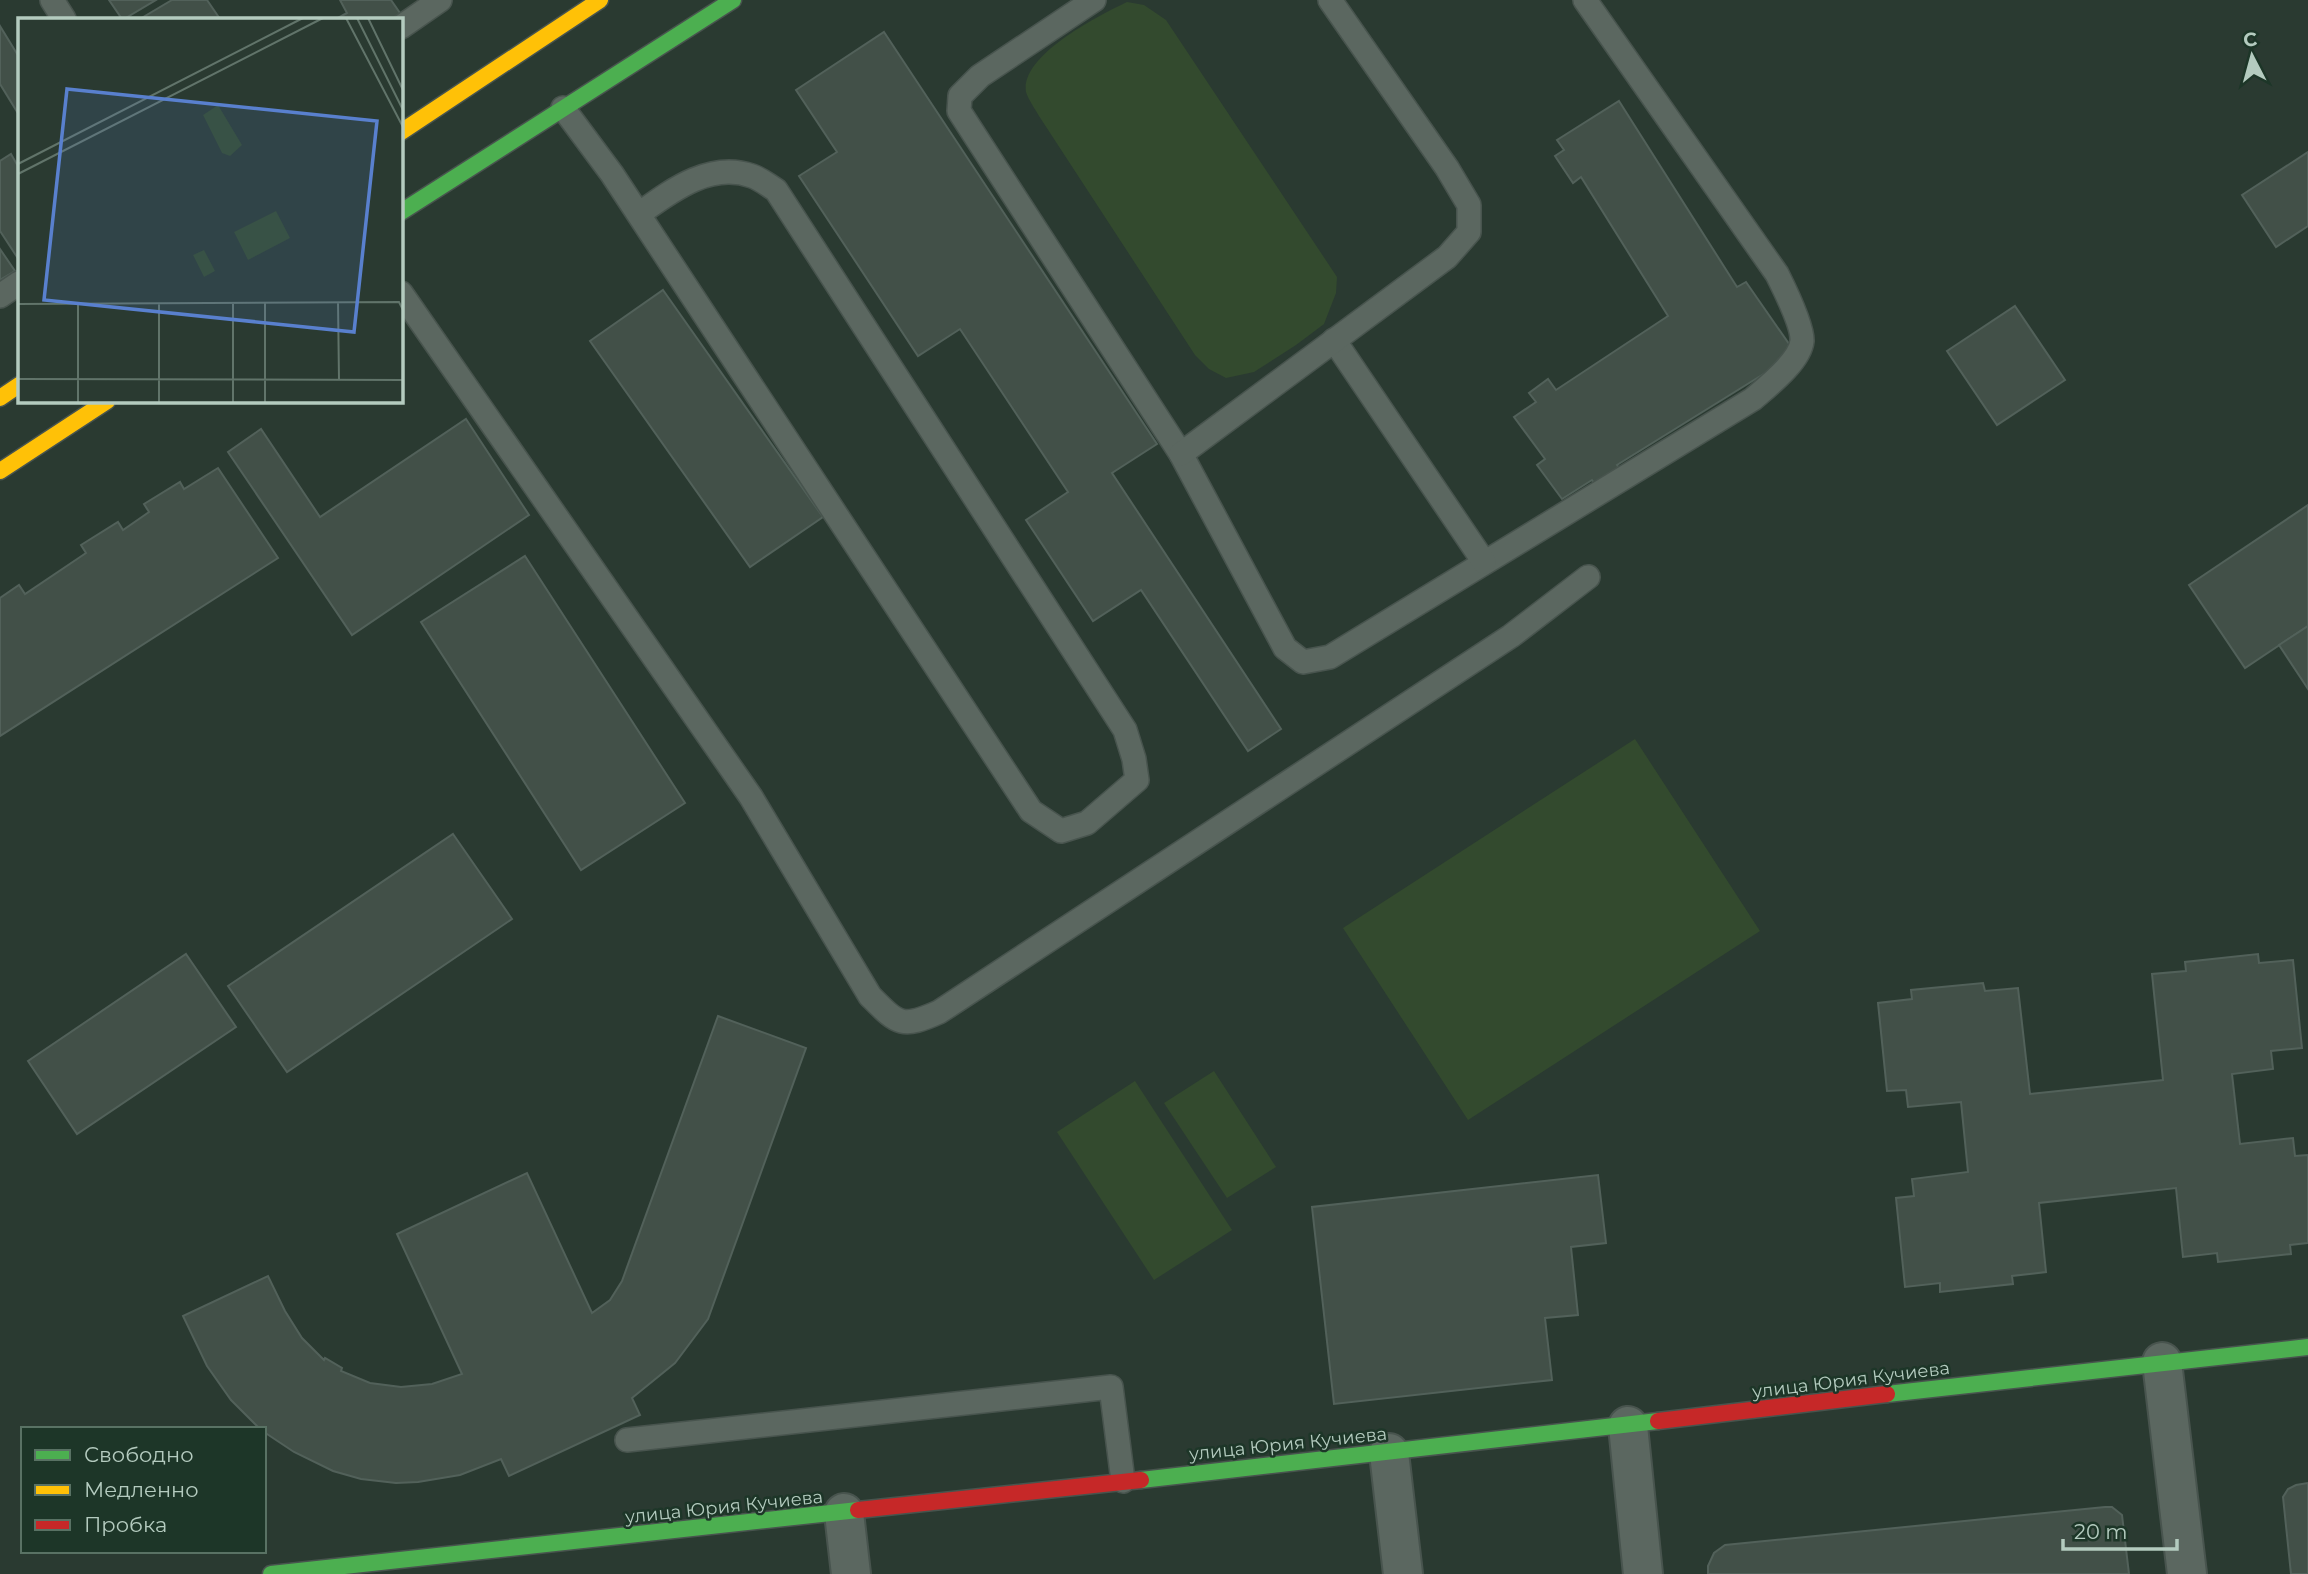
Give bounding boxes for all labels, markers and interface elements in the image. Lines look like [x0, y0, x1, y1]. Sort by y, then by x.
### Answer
inset map [18, 18, 402, 402]
north arrow [2217, 21, 2287, 91]
text: С [2242, 27, 2259, 52]
street label: улица Юрия Кучиева [1750, 1357, 1951, 1403]
street label: улица Юрия Кучиева [1187, 1423, 1388, 1465]
legend [21, 1427, 266, 1553]
text: Свободно [84, 1442, 194, 1467]
text: Медленно [84, 1477, 199, 1502]
street label: улица Юрия Кучиева [623, 1486, 824, 1528]
scale bar [2063, 1508, 2177, 1552]
text: Пробка [84, 1512, 167, 1537]
text: 20 m [2074, 1519, 2128, 1544]

